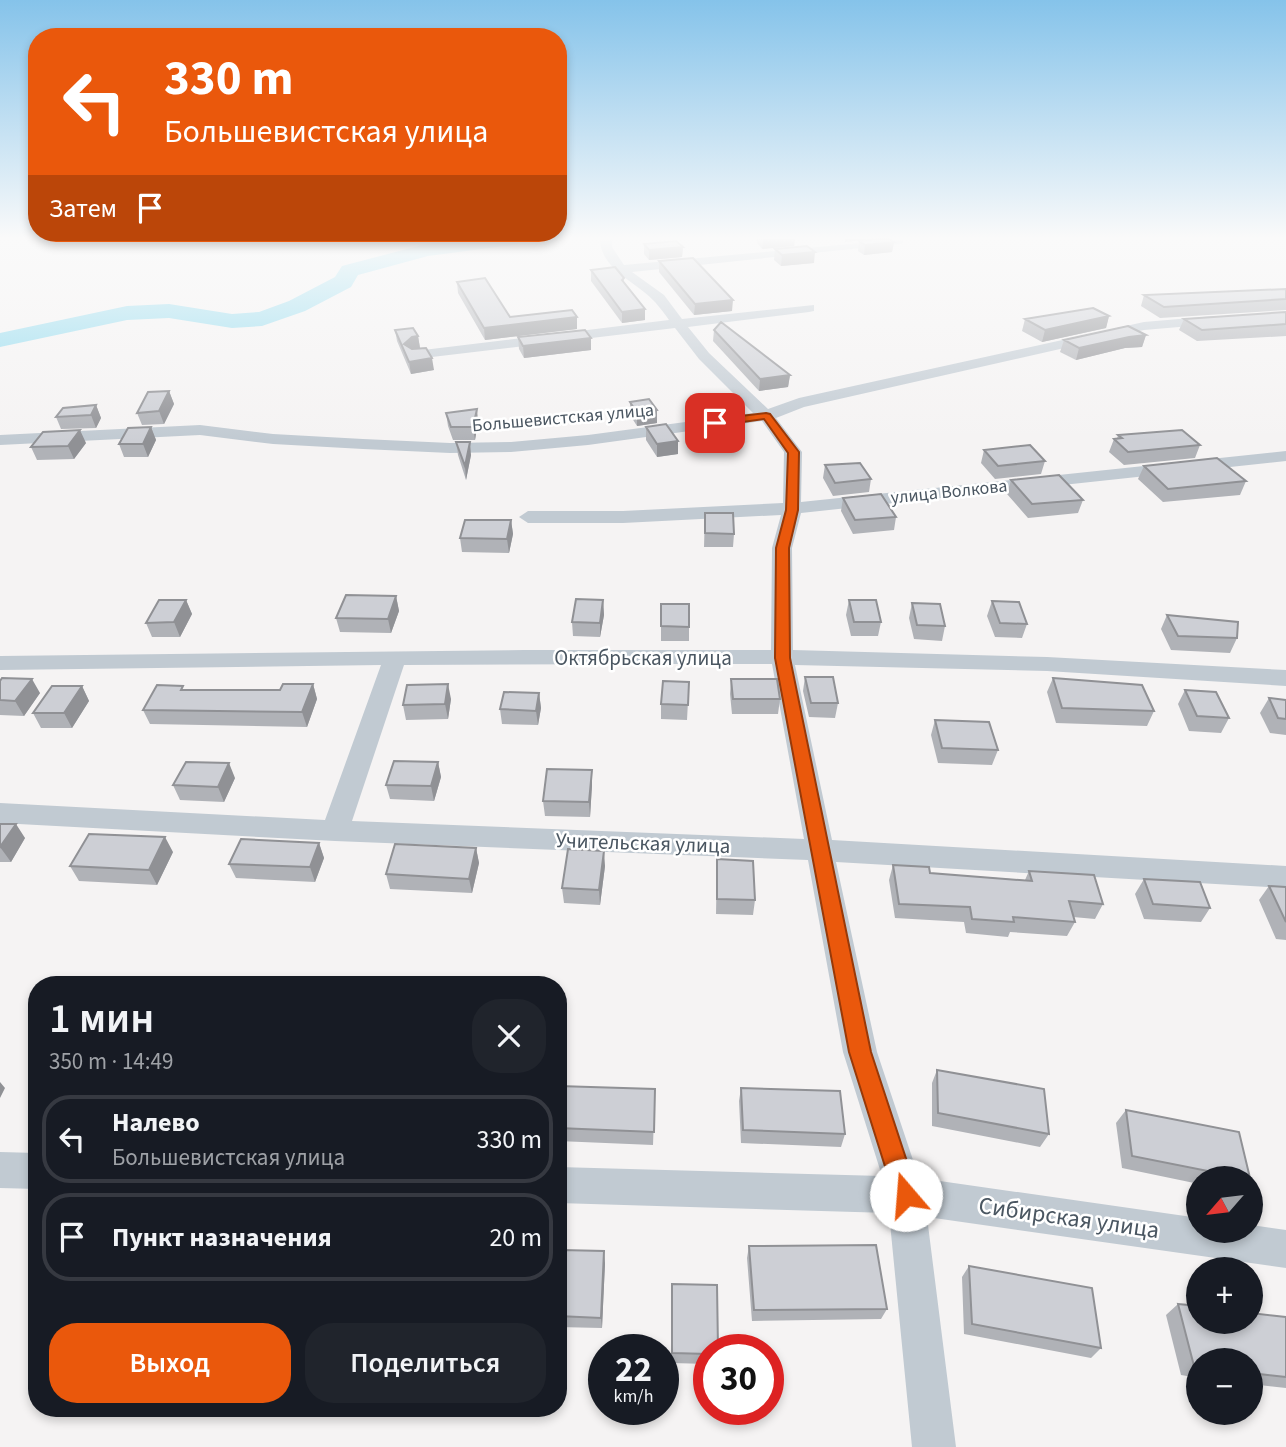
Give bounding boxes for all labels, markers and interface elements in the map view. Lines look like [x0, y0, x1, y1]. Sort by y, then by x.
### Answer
text: 330 m [164, 44, 293, 114]
icon: left [49, 56, 140, 147]
text: Большевистская улица [164, 109, 488, 155]
icon: arrive [131, 189, 169, 227]
text: Затем [49, 190, 117, 227]
pin [685, 393, 745, 453]
street label: Большевистская улица [471, 398, 655, 438]
icon: arrive [696, 404, 734, 442]
street label: улица Волкова [889, 473, 1009, 511]
street label: Октябрьская улица [554, 643, 732, 673]
street label: Учительская улица [555, 825, 731, 861]
text: 1 мин [49, 989, 154, 1049]
button: close [472, 999, 546, 1073]
text: 350 m · 14:49 [49, 1045, 173, 1078]
text: Налево [112, 1104, 200, 1141]
icon: left [53, 1120, 91, 1158]
text: 330 m [476, 1121, 542, 1158]
text: Большевистская улица [112, 1141, 345, 1174]
position arrow [869, 1158, 943, 1232]
north arrow [1186, 1166, 1264, 1242]
map controls [1186, 1166, 1263, 1425]
street label: Сибирская улица [976, 1188, 1162, 1248]
icon: arrive [53, 1218, 91, 1256]
text: Пункт назначения [112, 1219, 332, 1256]
text: 20 m [489, 1219, 542, 1256]
button: + [1186, 1257, 1263, 1334]
button: Выход [49, 1323, 291, 1403]
button: Поделиться [305, 1323, 546, 1403]
speed limit sign: 30 [693, 1334, 784, 1425]
text: 22 [615, 1345, 652, 1395]
button: − [1186, 1348, 1263, 1425]
text: km/h [614, 1384, 653, 1409]

